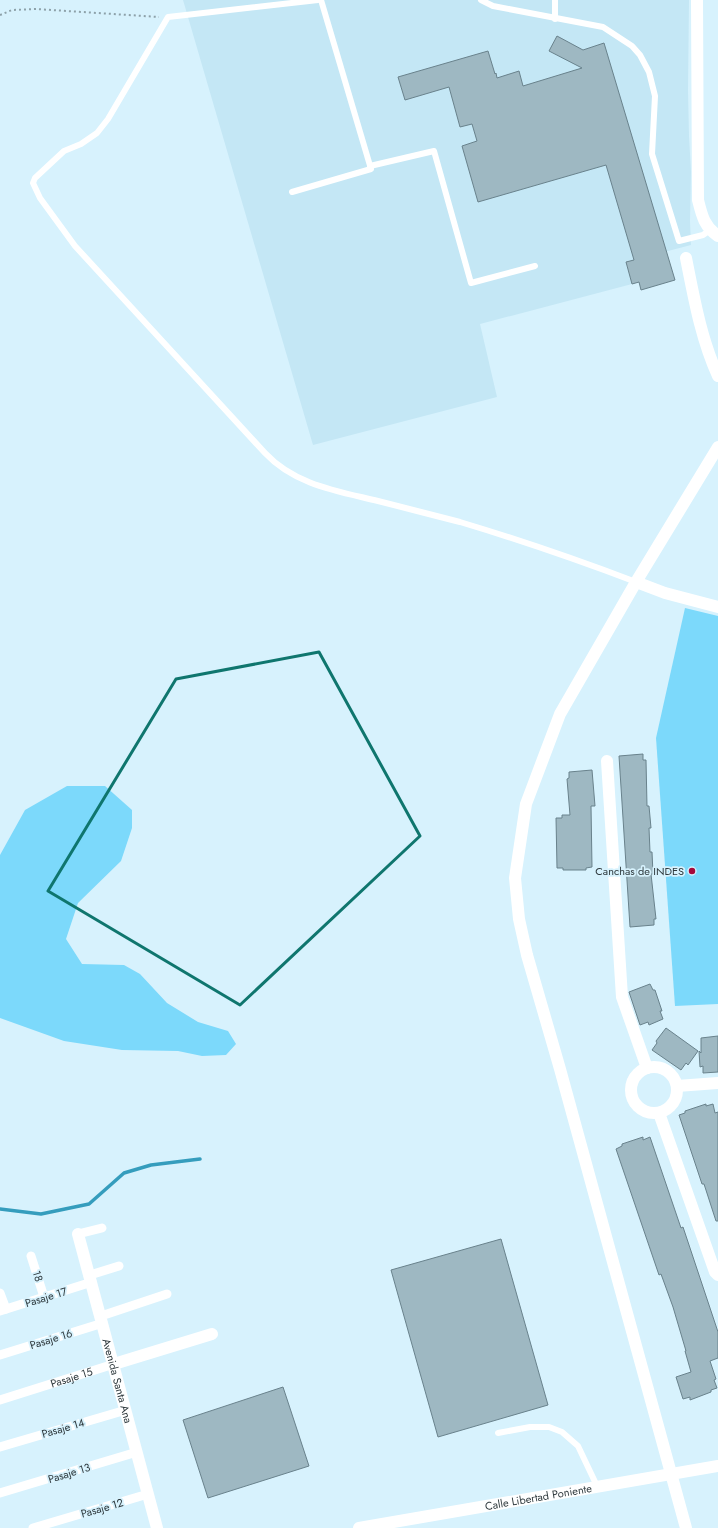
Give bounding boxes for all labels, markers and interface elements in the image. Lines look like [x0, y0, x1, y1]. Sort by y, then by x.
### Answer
place label: Canchas de INDES [595, 863, 684, 879]
marker: Canchas de INDES [687, 866, 697, 876]
street label: 18 [29, 1268, 47, 1284]
street label: Pasaje 17 [23, 1283, 69, 1311]
street label: Pasaje 16 [28, 1325, 74, 1353]
street label: Avenida Santa Ana [98, 1337, 137, 1425]
street label: Pasaje 15 [48, 1363, 95, 1392]
street label: Pasaje 14 [40, 1414, 87, 1442]
street label: Pasaje 13 [46, 1459, 92, 1487]
street label: Calle Libertad Poniente [484, 1480, 593, 1514]
street label: Pasaje 12 [79, 1494, 125, 1522]

